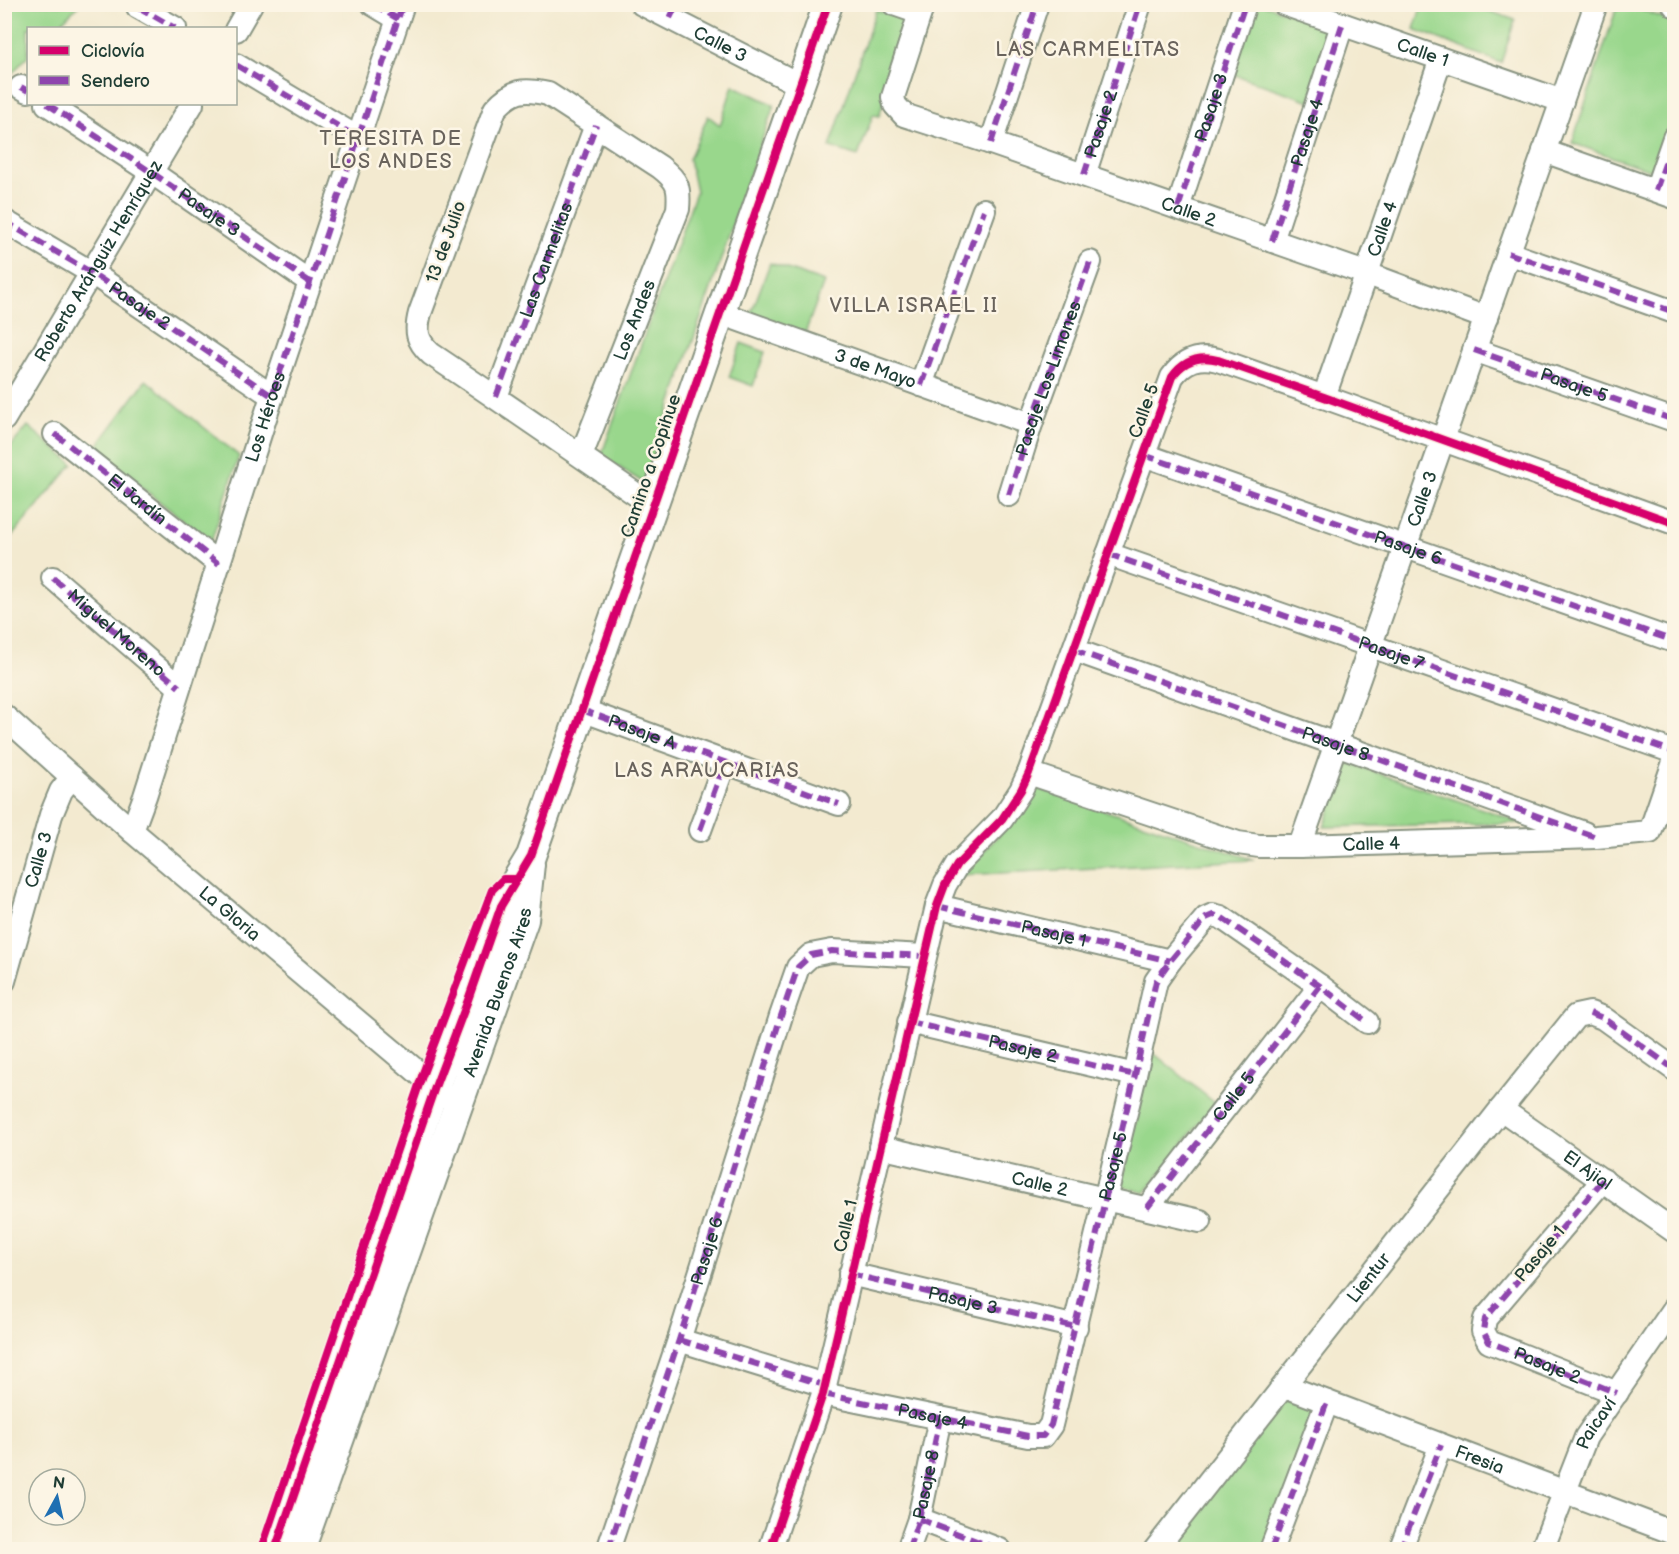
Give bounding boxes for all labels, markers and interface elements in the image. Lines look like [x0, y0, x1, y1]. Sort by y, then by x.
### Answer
street label: Calle 3 [690, 22, 751, 67]
legend [27, 27, 237, 105]
street label: Calle 1 [1394, 34, 1451, 71]
district label: LAS CARMELITAS [995, 38, 1181, 62]
text: Ciclovía [81, 41, 145, 62]
street label: Pasaje 3 [1190, 70, 1232, 144]
text: Sendero [81, 71, 150, 92]
street label: Pasaje 2 [1080, 87, 1122, 160]
street label: Pasaje 4 [1286, 96, 1328, 169]
district label: TERESITA DE LOS ANDES [320, 127, 462, 174]
street label: Roberto Aránguiz Henríquez [30, 156, 167, 366]
street label: Pasaje 3 [174, 183, 244, 241]
street label: Calle 2 [1158, 192, 1219, 231]
street label: 13 de Julio [421, 198, 471, 286]
street label: Calle 4 [1363, 198, 1402, 259]
street label: Las Carmelitas [516, 199, 577, 320]
street label: Pasaje 2 [105, 277, 175, 334]
street label: Los Andes [609, 277, 660, 363]
district label: VILLA ISRAEL II [830, 294, 998, 318]
street label: Pasaje Los Limones [1011, 298, 1085, 459]
street label: 3 de Mayo [832, 344, 919, 393]
street label: Pasaje 5 [1537, 364, 1611, 407]
street label: Los Héroes [241, 369, 290, 465]
street label: Calle 5 [1124, 381, 1164, 441]
street label: Camino a Copihue [617, 391, 686, 541]
street label: Calle 3 [1403, 468, 1441, 529]
street label: El Jardín [103, 469, 171, 529]
street label: Pasaje 6 [1371, 526, 1445, 569]
street label: Miguel Moreno [63, 585, 170, 681]
street label: Pasaje 7 [1356, 632, 1427, 674]
street label: Pasaje A [605, 710, 679, 754]
street label: Pasaje 8 [1299, 722, 1372, 766]
district label: LAS ARAUCARIAS [614, 759, 800, 783]
street label: Calle 3 [20, 829, 56, 890]
street label: Calle 4 [1342, 832, 1400, 855]
street label: La Gloria [195, 882, 265, 945]
street label: Avenida Buenos Aires [459, 907, 536, 1079]
street label: Pasaje 1 [1019, 916, 1089, 951]
street label: Pasaje 2 [986, 1030, 1060, 1067]
street label: Calle 5 [1208, 1068, 1259, 1126]
street label: Pasaje 5 [1095, 1130, 1132, 1203]
street label: El Ajial [1559, 1146, 1616, 1194]
street label: Calle 2 [1010, 1167, 1070, 1201]
street label: Calle 1 [830, 1198, 862, 1254]
street label: Pasaje 6 [686, 1214, 728, 1288]
street label: Pasaje 1 [1511, 1222, 1569, 1286]
street label: Lientur [1343, 1248, 1395, 1307]
street label: Pasaje 3 [926, 1282, 1000, 1319]
street label: Pasaje 2 [1511, 1343, 1584, 1388]
street label: Paicaví [1572, 1393, 1621, 1452]
street label: Pasaje 4 [896, 1399, 970, 1434]
street label: Fresia [1452, 1441, 1507, 1478]
street label: Pasaje 8 [909, 1448, 944, 1521]
north arrow [27, 1467, 87, 1527]
text: N [52, 1473, 66, 1494]

